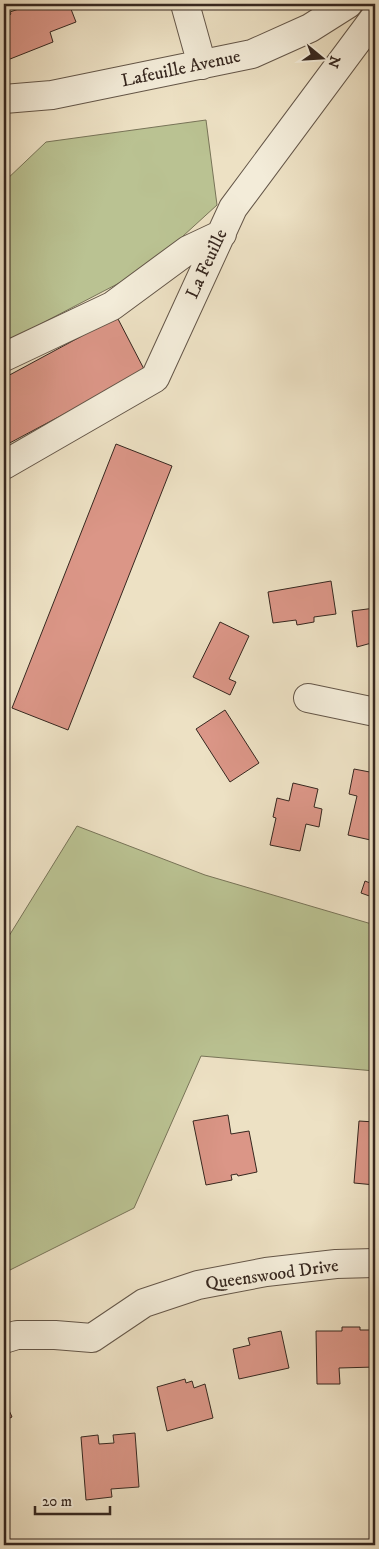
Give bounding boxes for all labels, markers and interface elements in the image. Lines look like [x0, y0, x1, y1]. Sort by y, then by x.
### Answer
north arrow [296, 32, 346, 82]
street label: Lafeuille Avenue [120, 46, 242, 92]
text: N [323, 53, 344, 70]
street label: La Feuille [181, 226, 233, 302]
street label: Queenswood Drive [204, 1255, 340, 1295]
scale bar [35, 1484, 110, 1516]
text: 20 m [42, 1492, 72, 1511]

